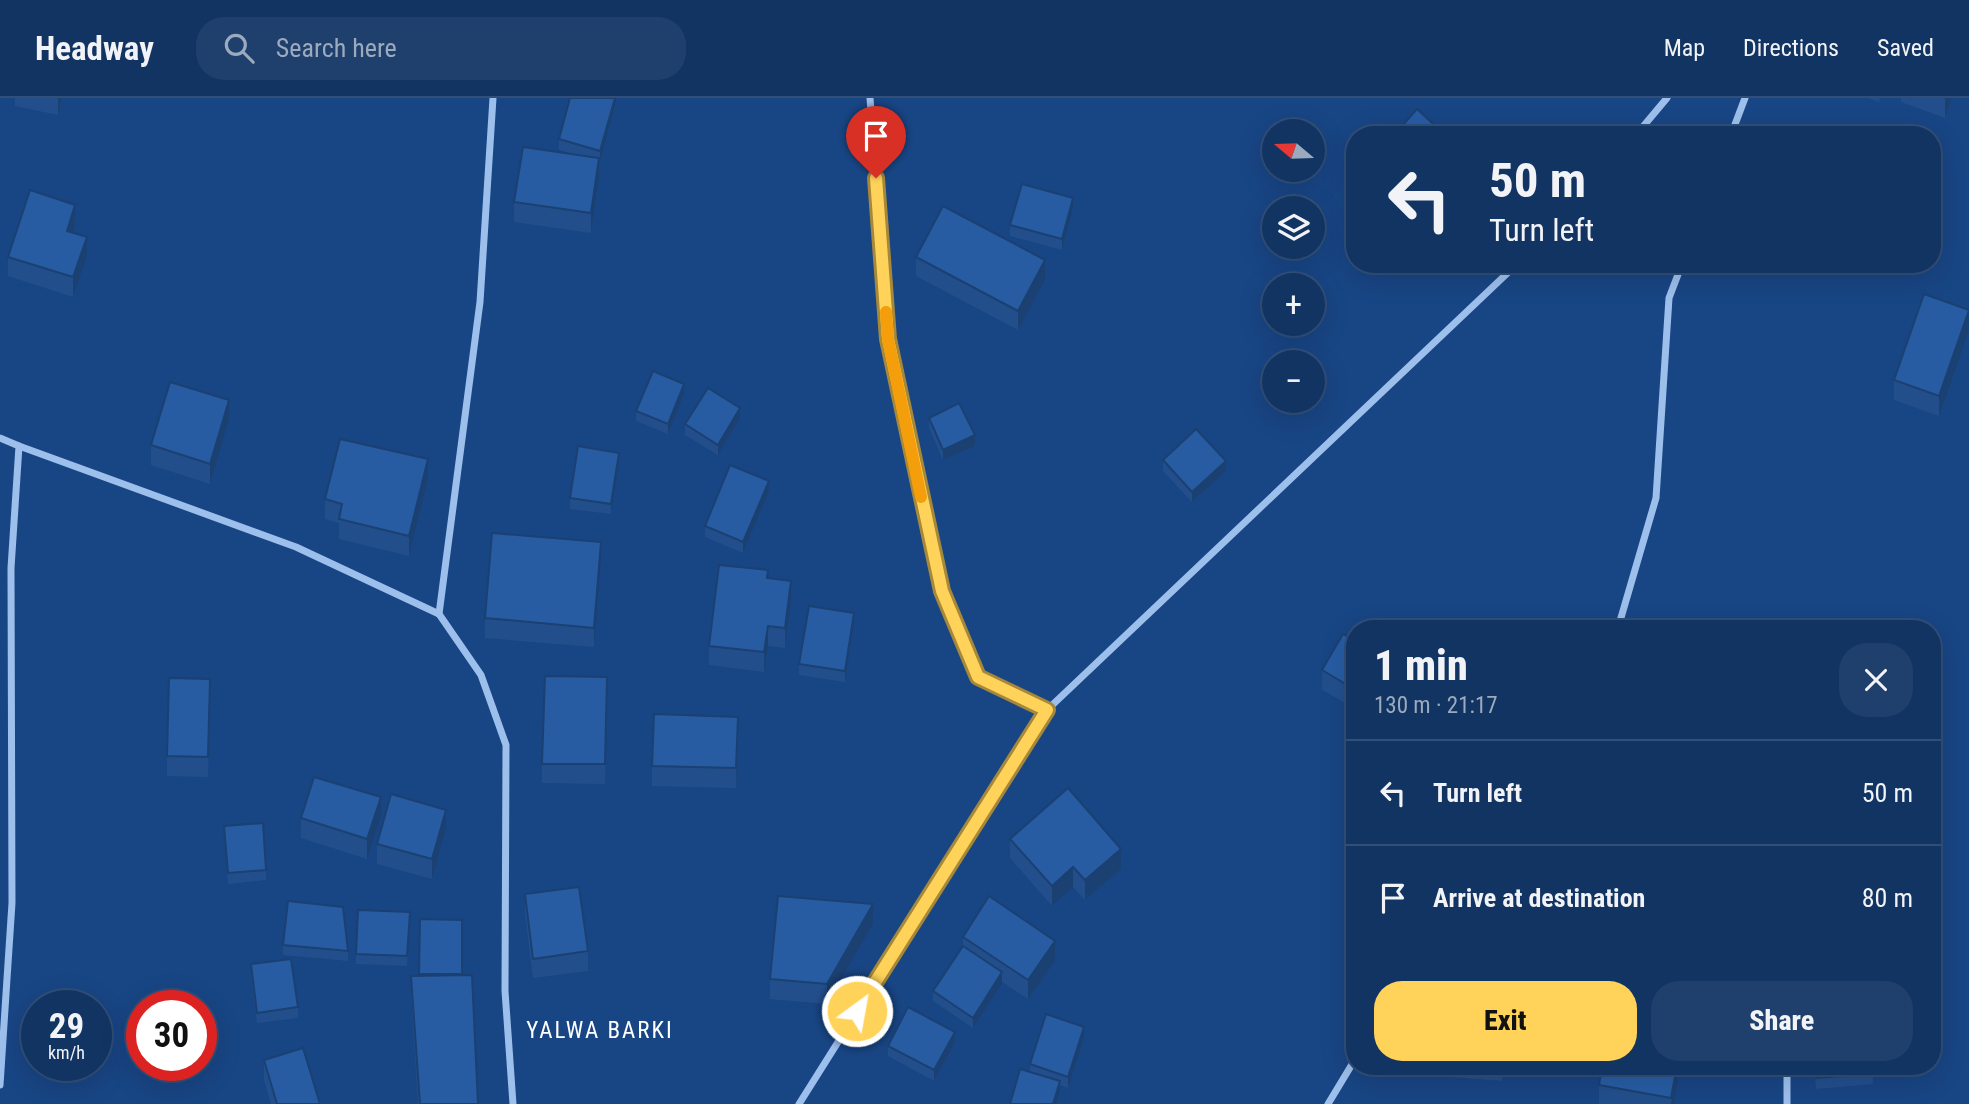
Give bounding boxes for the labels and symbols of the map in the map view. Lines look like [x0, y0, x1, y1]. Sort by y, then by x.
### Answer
pin [846, 106, 906, 178]
north arrow [1262, 119, 1325, 182]
position arrow [820, 974, 894, 1048]
speed limit sign: 30 [126, 990, 217, 1081]
district label: YALWA BARKI [526, 1017, 674, 1044]

